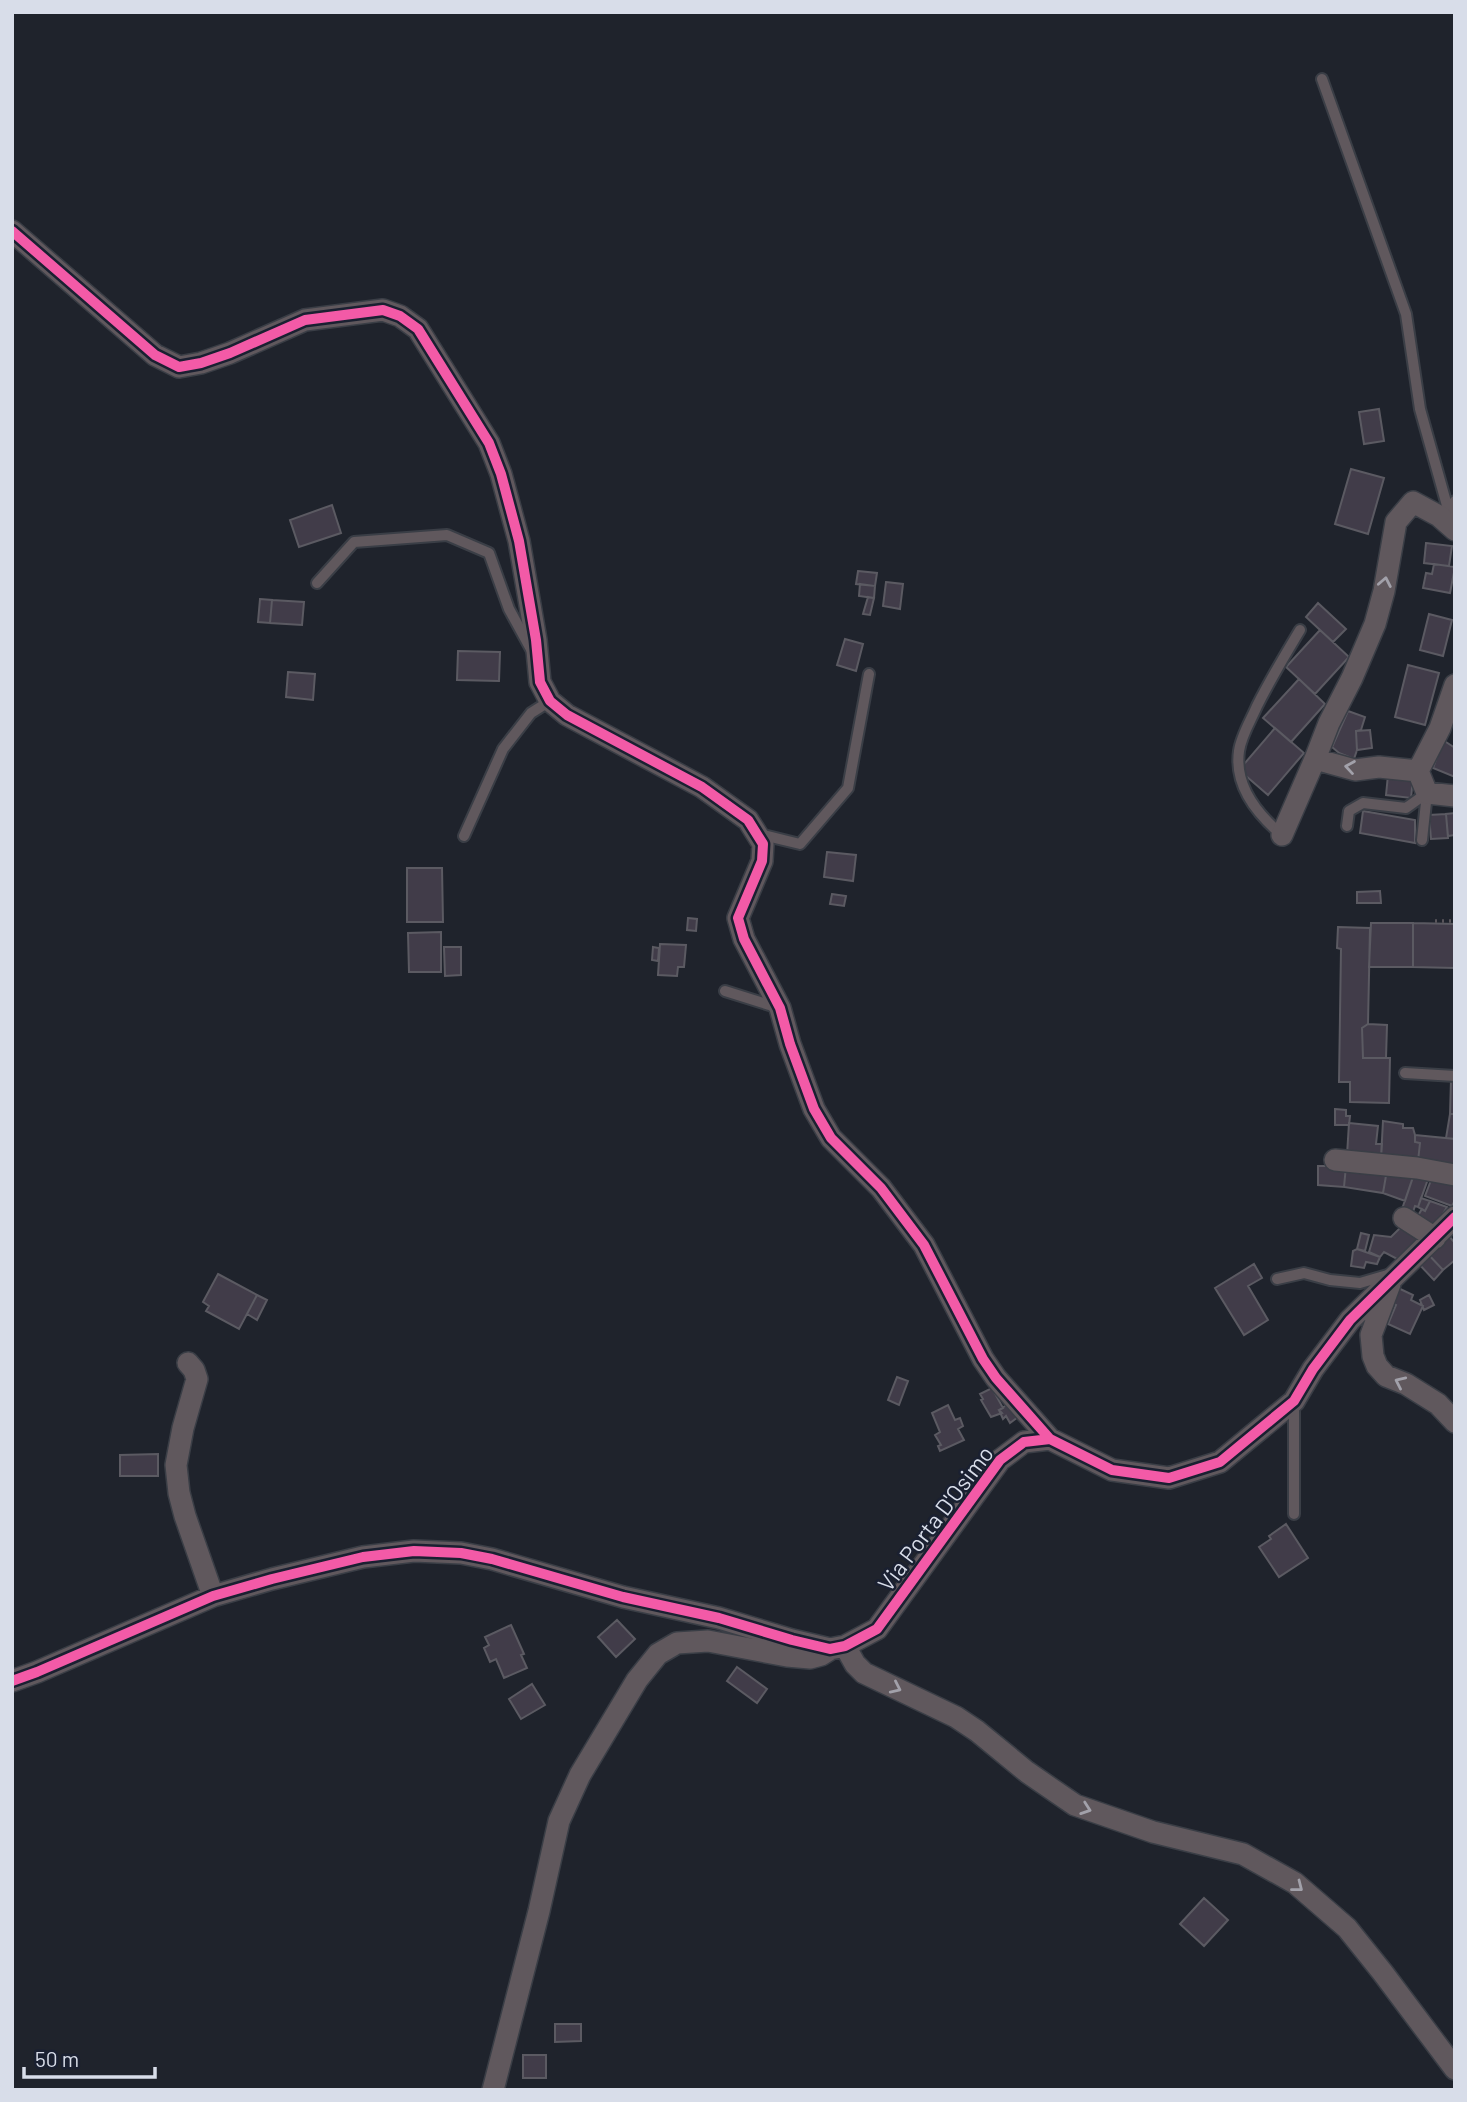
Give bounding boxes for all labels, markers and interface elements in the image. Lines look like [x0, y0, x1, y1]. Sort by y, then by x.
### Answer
one-way arrow [1377, 576, 1392, 588]
one-way arrow [1344, 760, 1356, 775]
one-way arrow [1395, 1376, 1407, 1390]
street label: Via Porta D'Osimo [871, 1440, 999, 1596]
one-way arrow [888, 1680, 901, 1694]
one-way arrow [1080, 1801, 1092, 1815]
one-way arrow [1291, 1878, 1303, 1891]
scale bar [24, 2036, 156, 2080]
text: 50 m [35, 2046, 79, 2071]

